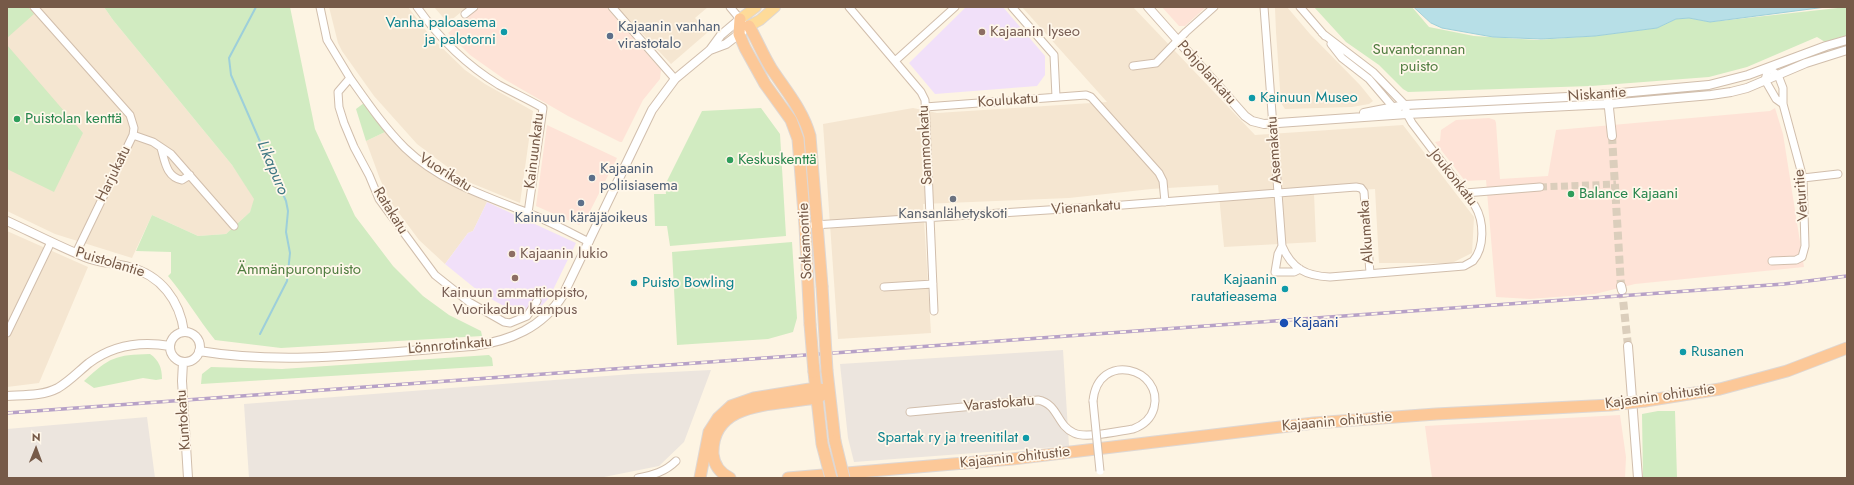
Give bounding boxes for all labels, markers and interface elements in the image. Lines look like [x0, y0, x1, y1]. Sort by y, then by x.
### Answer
place label: Vanha paloasema ja palotorni [386, 14, 496, 49]
place label: Kajaanin vanhan virastotalo [618, 18, 721, 53]
place label: Kajaanin lyseo [990, 23, 1080, 41]
marker: Vanha paloasema ja palotorni [499, 27, 509, 37]
marker: Kajaanin lyseo [977, 27, 987, 37]
marker: Kajaanin vanhan virastotalo [605, 31, 615, 41]
street label: Pohjolankatu [1173, 37, 1239, 109]
park label: Suvantorannan puisto [1373, 41, 1465, 76]
street label: Niskantie [1567, 84, 1627, 106]
place label: Kainuun Museo [1260, 89, 1358, 107]
street label: Koulukatu [977, 90, 1039, 112]
marker: Kainuun Museo [1247, 93, 1257, 103]
street label: Sammonkatu [915, 104, 937, 186]
place label: Puistolan kenttä [25, 110, 122, 128]
street label: Kainuunkatu [521, 112, 549, 190]
marker: Puistolan kenttä [12, 114, 22, 124]
street label: Asemakatu [1264, 116, 1286, 184]
water label: Likapuro [252, 138, 292, 198]
street label: Harjukatu [93, 143, 135, 205]
street label: Joukonkatu [1425, 146, 1481, 210]
street label: Vuorikatu [415, 150, 475, 196]
place label: Keskuskenttä [738, 151, 817, 169]
marker: Keskuskenttä [725, 155, 735, 165]
place label: Kajaanin poliisiasema [600, 160, 678, 195]
street label: Veturitie [1791, 168, 1813, 222]
marker: Kajaanin poliisiasema [587, 173, 597, 183]
street label: Ratakatu [369, 184, 411, 238]
place label: Balance Kajaani [1579, 185, 1678, 203]
marker: Balance Kajaani [1566, 189, 1576, 199]
marker: Kansanlähetyskoti [948, 194, 958, 204]
street label: Vienankatu [1051, 197, 1121, 219]
marker: Kainuun käräjäoikeus [576, 198, 586, 208]
street label: Alkumatka [1356, 199, 1378, 265]
street label: Sotkamontie [795, 202, 817, 280]
place label: Kansanlähetyskoti [898, 205, 1008, 223]
place label: Kainuun käräjäoikeus [514, 209, 648, 227]
street label: Puistolantie [73, 244, 147, 282]
place label: Kajaanin lukio [520, 245, 608, 263]
marker: Kajaanin lukio [507, 249, 517, 259]
park label: Ämmänpuronpuisto [237, 261, 361, 279]
place label: Kajaanin rautatieasema [1191, 271, 1277, 306]
marker: Kainuun ammattiopisto, Vuorikadun kampus [510, 273, 520, 283]
place label: Puisto Bowling [642, 274, 734, 292]
marker: Puisto Bowling [629, 278, 639, 288]
place label: Kainuun ammattiopisto, Vuorikadun kampus [442, 284, 588, 319]
marker: Kajaanin rautatieasema [1280, 284, 1290, 294]
place label: Kajaani [1293, 314, 1339, 332]
marker: Kajaani [1278, 317, 1290, 329]
street label: Lönnrotinkatu [407, 333, 493, 359]
place label: Rusanen [1691, 343, 1744, 361]
marker: Rusanen [1678, 347, 1688, 357]
street label: Kajaanin ohitustie [1604, 380, 1716, 414]
street label: Kuntokatu [173, 389, 195, 451]
street label: Varastokatu [963, 392, 1035, 416]
street label: Kajaanin ohitustie [1281, 408, 1393, 436]
north arrow [16, 429, 56, 469]
text: N [32, 429, 41, 445]
place label: Spartak ry ja treenitilat [877, 429, 1018, 447]
marker: Spartak ry ja treenitilat [1021, 433, 1031, 443]
street label: Kajaanin ohitustie [959, 443, 1071, 473]

